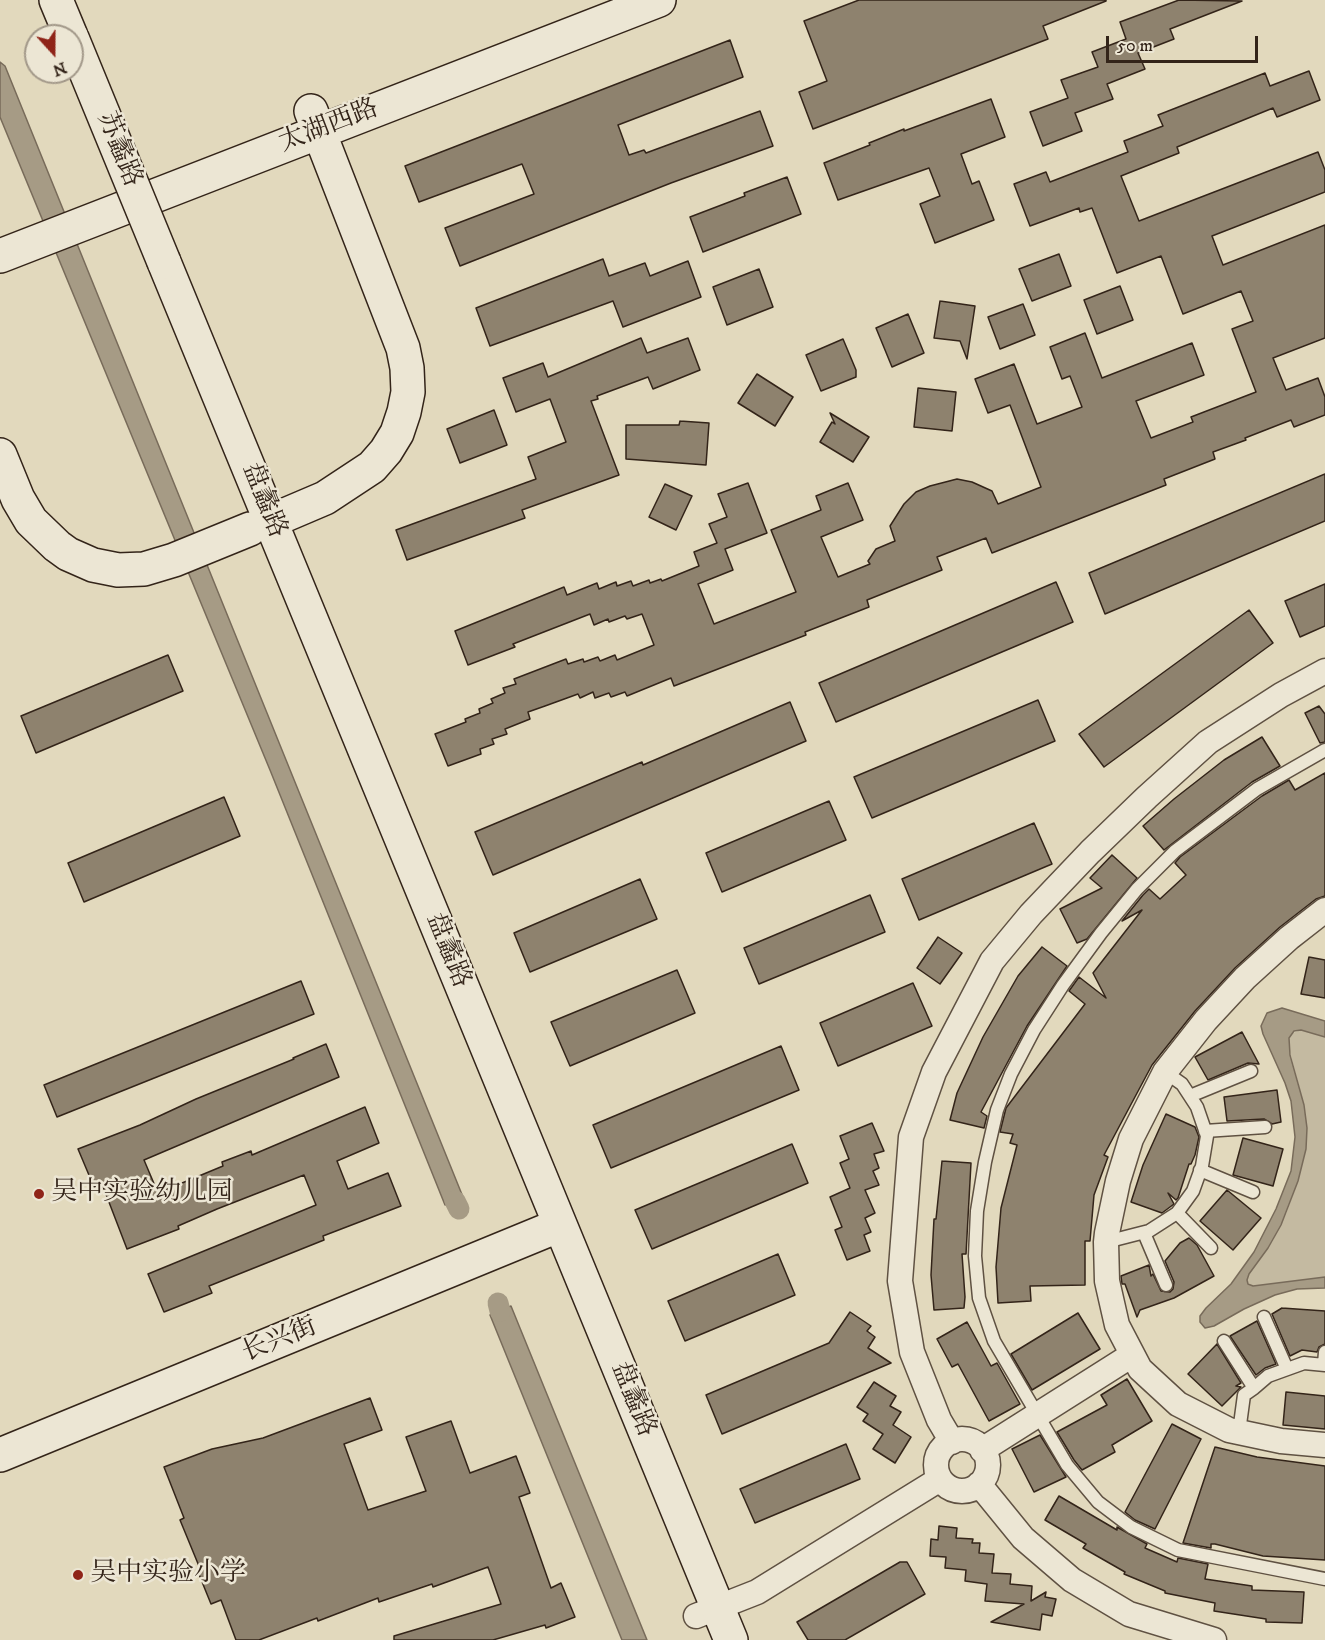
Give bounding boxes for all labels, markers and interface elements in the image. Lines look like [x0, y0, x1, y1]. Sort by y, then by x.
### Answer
north arrow [24, 24, 84, 84]
scale bar [1109, 24, 1260, 62]
text: 50 m [1117, 35, 1153, 57]
text: N [50, 57, 69, 81]
street label: 太湖西路 [275, 94, 383, 160]
street label: 苏蠡路 [89, 108, 147, 192]
street label: 盘蠡路 [234, 459, 292, 543]
street label: 盘蠡路 [418, 909, 476, 993]
place label: 吴中实验幼儿园 [51, 1178, 233, 1210]
marker: 吴中实验幼儿园 [32, 1187, 46, 1201]
street label: 长兴街 [238, 1312, 322, 1370]
street label: 盘蠡路 [603, 1358, 661, 1442]
place label: 吴中实验小学 [90, 1559, 246, 1591]
marker: 吴中实验小学 [71, 1568, 85, 1582]

